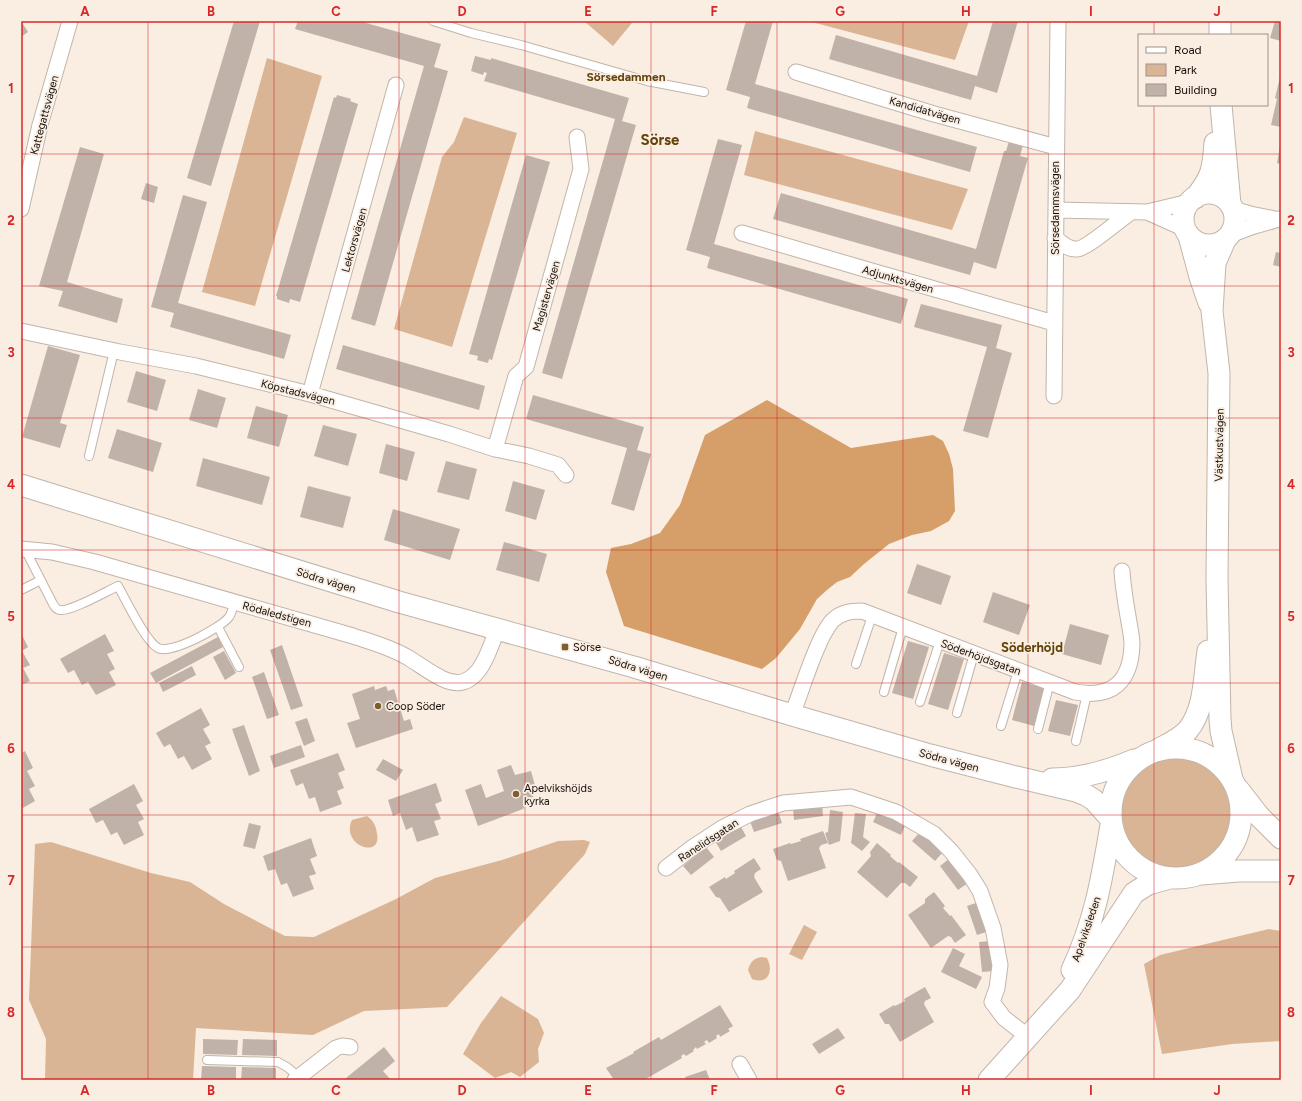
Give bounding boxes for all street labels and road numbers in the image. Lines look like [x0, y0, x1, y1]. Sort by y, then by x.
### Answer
street label: Kattegattsvägen [28, 74, 61, 156]
street label: Kandidatvägen [888, 94, 962, 127]
street label: Sörsedammsvägen [1049, 161, 1062, 255]
street label: Lektorsvägen [339, 206, 370, 274]
street label: Magistervägen [530, 259, 563, 333]
street label: Adjunktsvägen [861, 263, 935, 296]
street label: Köpstadsvägen [260, 377, 336, 408]
street label: Västkustvägen [1212, 408, 1227, 482]
street label: Södra vägen [295, 565, 357, 596]
street label: Rödaledstigen [241, 599, 313, 630]
street label: Söderhöjdsgatan [939, 637, 1023, 678]
street label: Södra vägen [607, 653, 669, 684]
street label: Södra vägen [917, 746, 980, 775]
street label: Ranelidsgatan [676, 816, 741, 865]
street label: Apelviksleden [1069, 895, 1104, 963]

